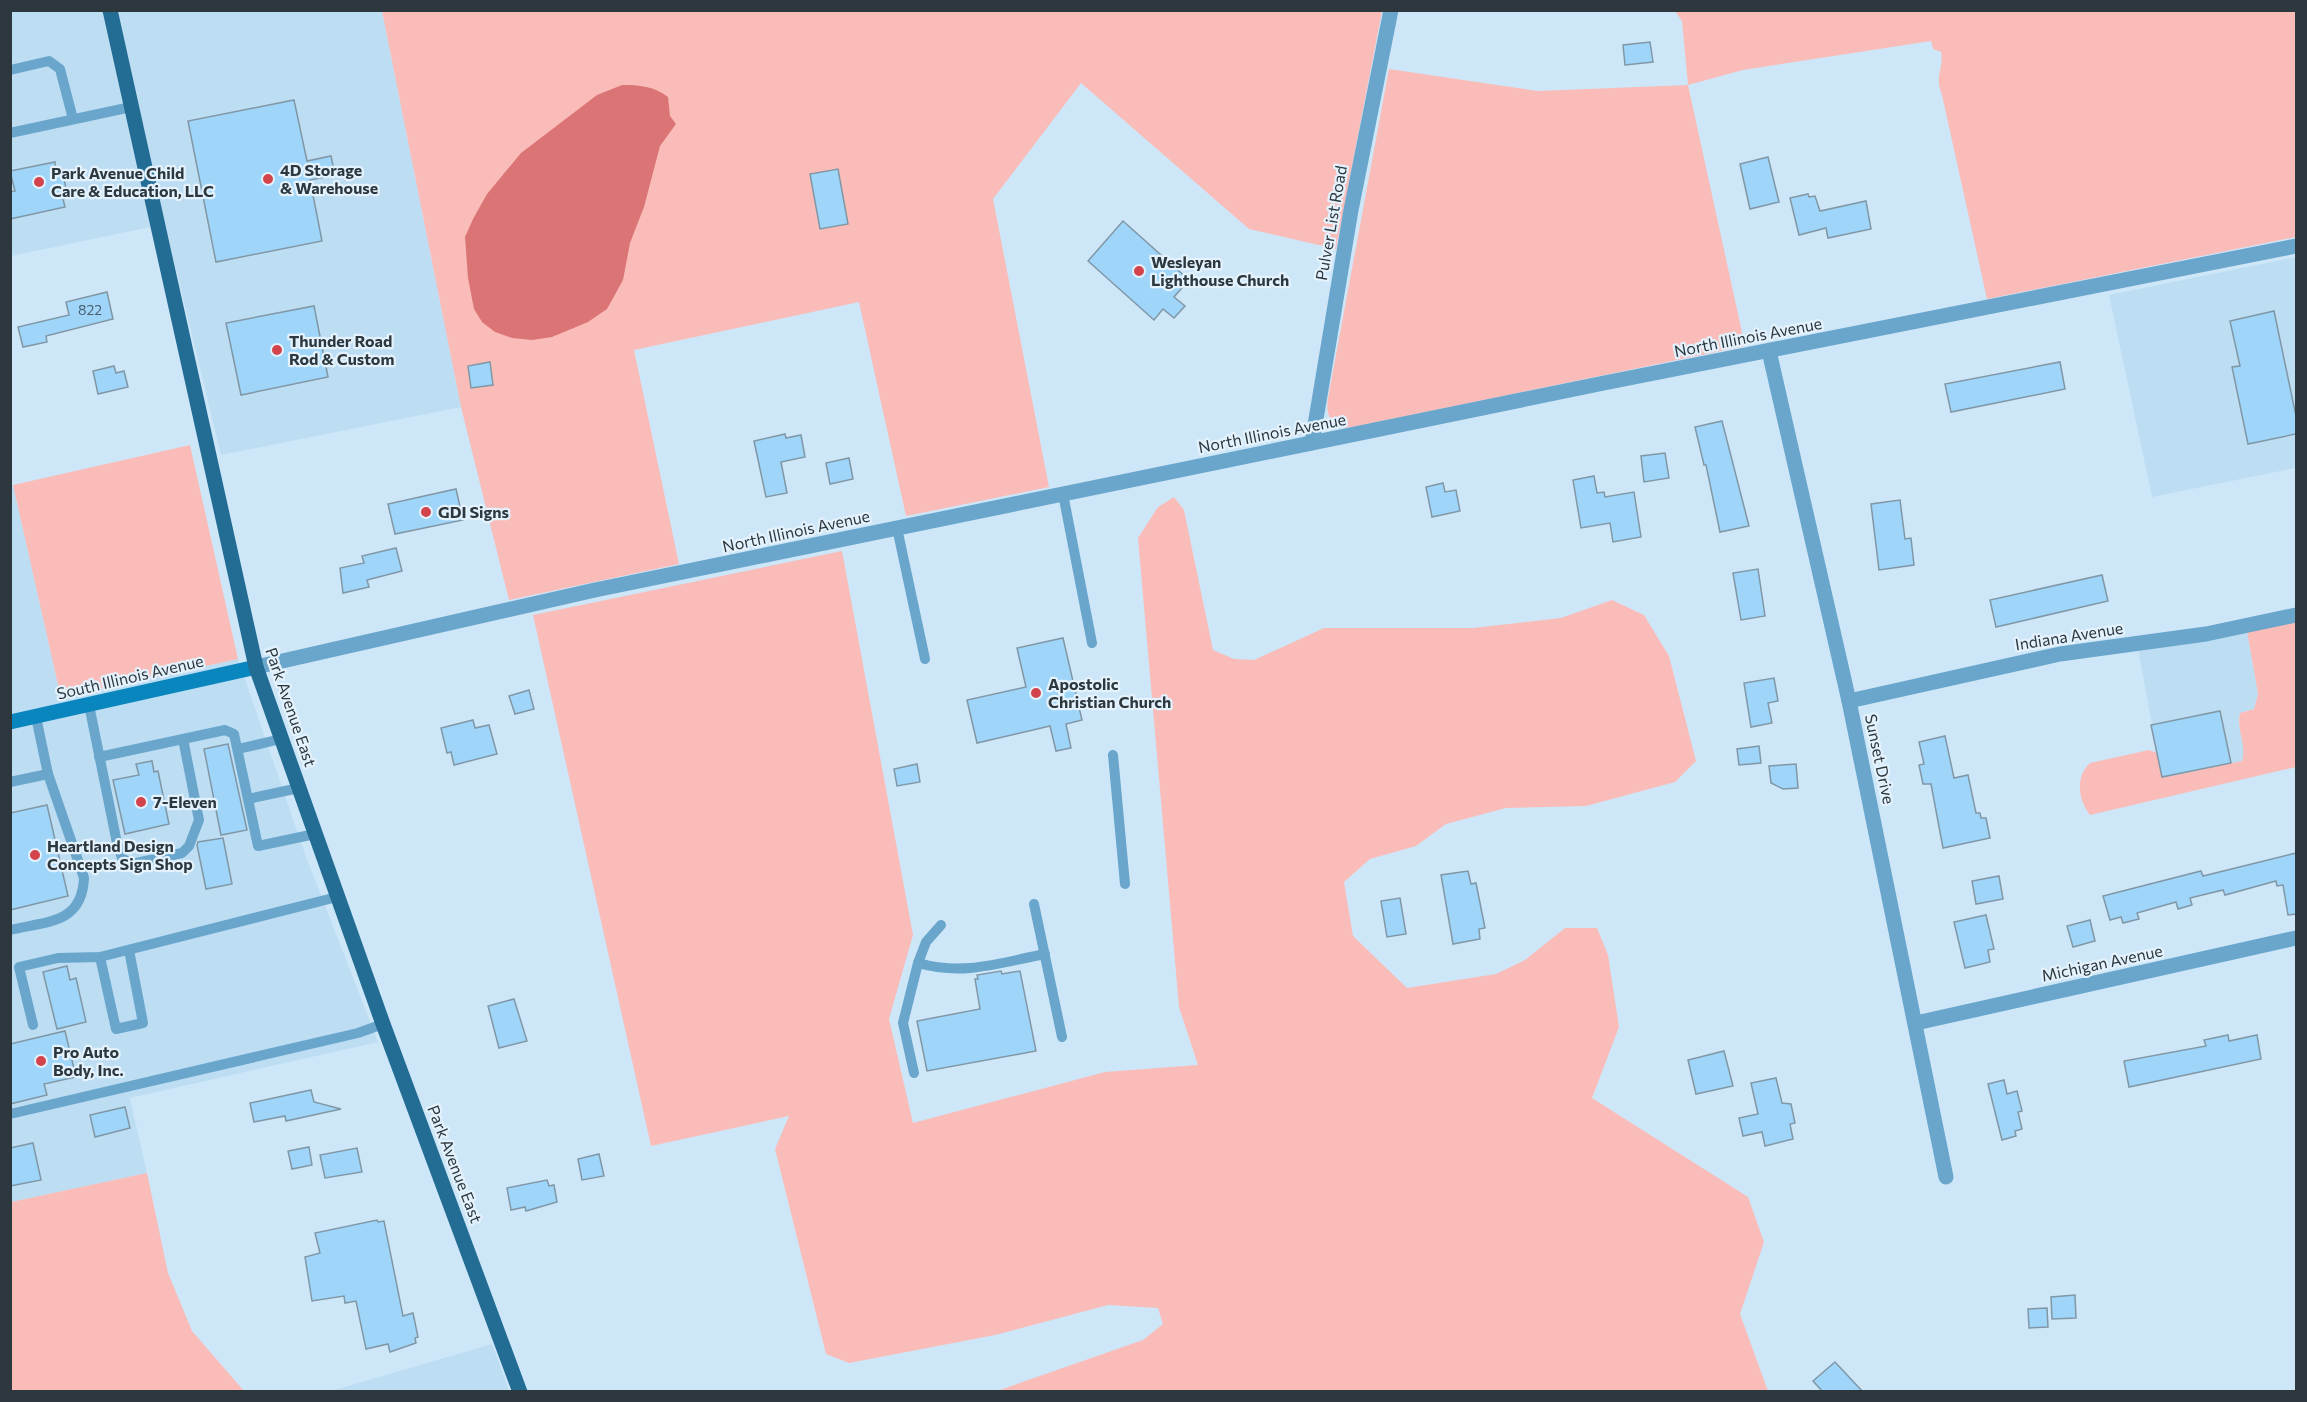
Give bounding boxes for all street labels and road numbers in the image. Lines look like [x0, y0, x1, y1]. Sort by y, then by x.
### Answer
street label: Pulver List Road [1311, 164, 1350, 282]
street label: North Illinois Avenue [1672, 313, 1823, 360]
street label: North Illinois Avenue [1196, 409, 1347, 456]
street label: North Illinois Avenue [721, 506, 871, 555]
street label: Indiana Avenue [2013, 618, 2124, 653]
street label: Park Avenue East [262, 645, 321, 769]
street label: South Illinois Avenue [55, 650, 205, 703]
street label: Sunset Drive [1862, 712, 1899, 806]
street label: Michigan Avenue [2040, 940, 2164, 985]
street label: Park Avenue East [424, 1102, 487, 1226]

